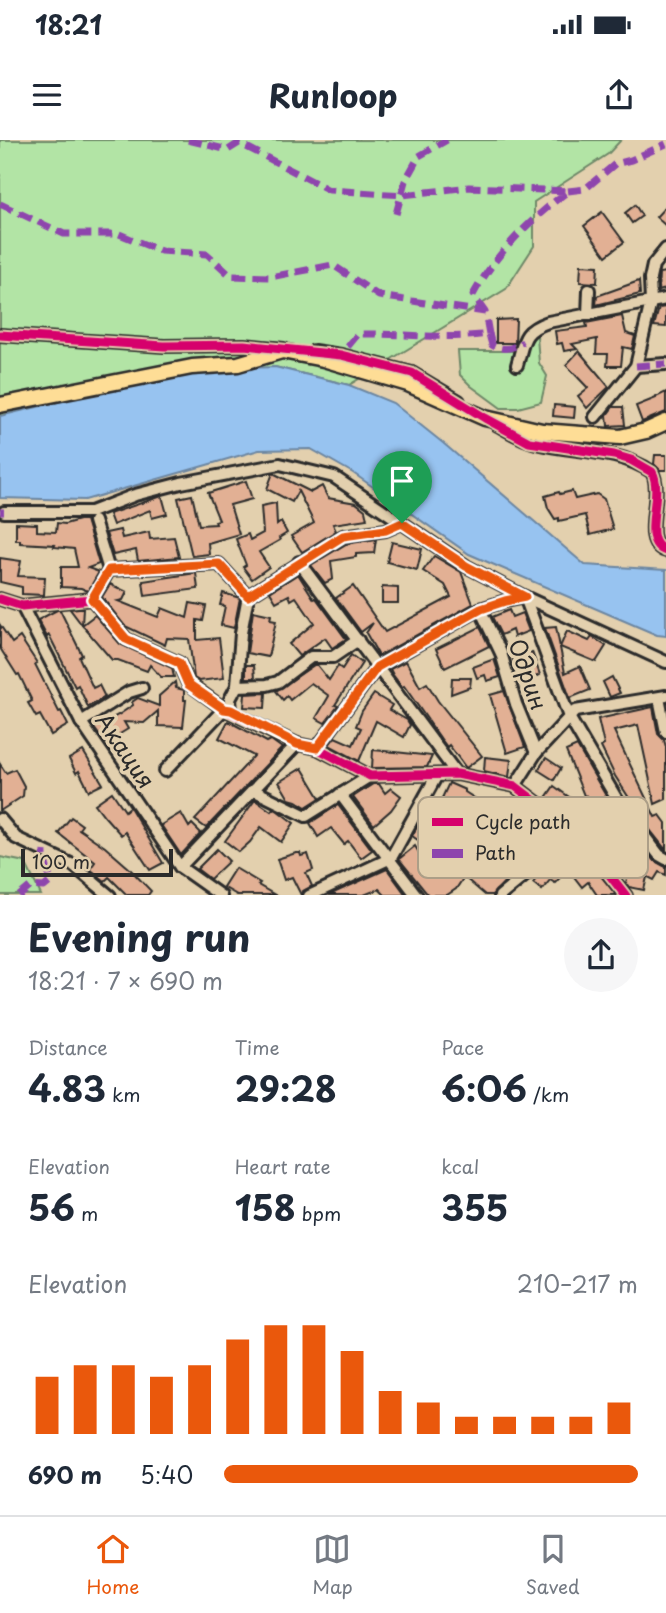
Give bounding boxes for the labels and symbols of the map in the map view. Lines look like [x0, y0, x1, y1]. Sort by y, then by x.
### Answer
pin [372, 451, 432, 523]
street label: Одрин [501, 634, 557, 714]
street label: Акация [88, 705, 164, 795]
legend [418, 797, 648, 878]
text: Cycle path [475, 807, 571, 835]
text: Path [475, 838, 516, 866]
scale bar [21, 846, 173, 878]

